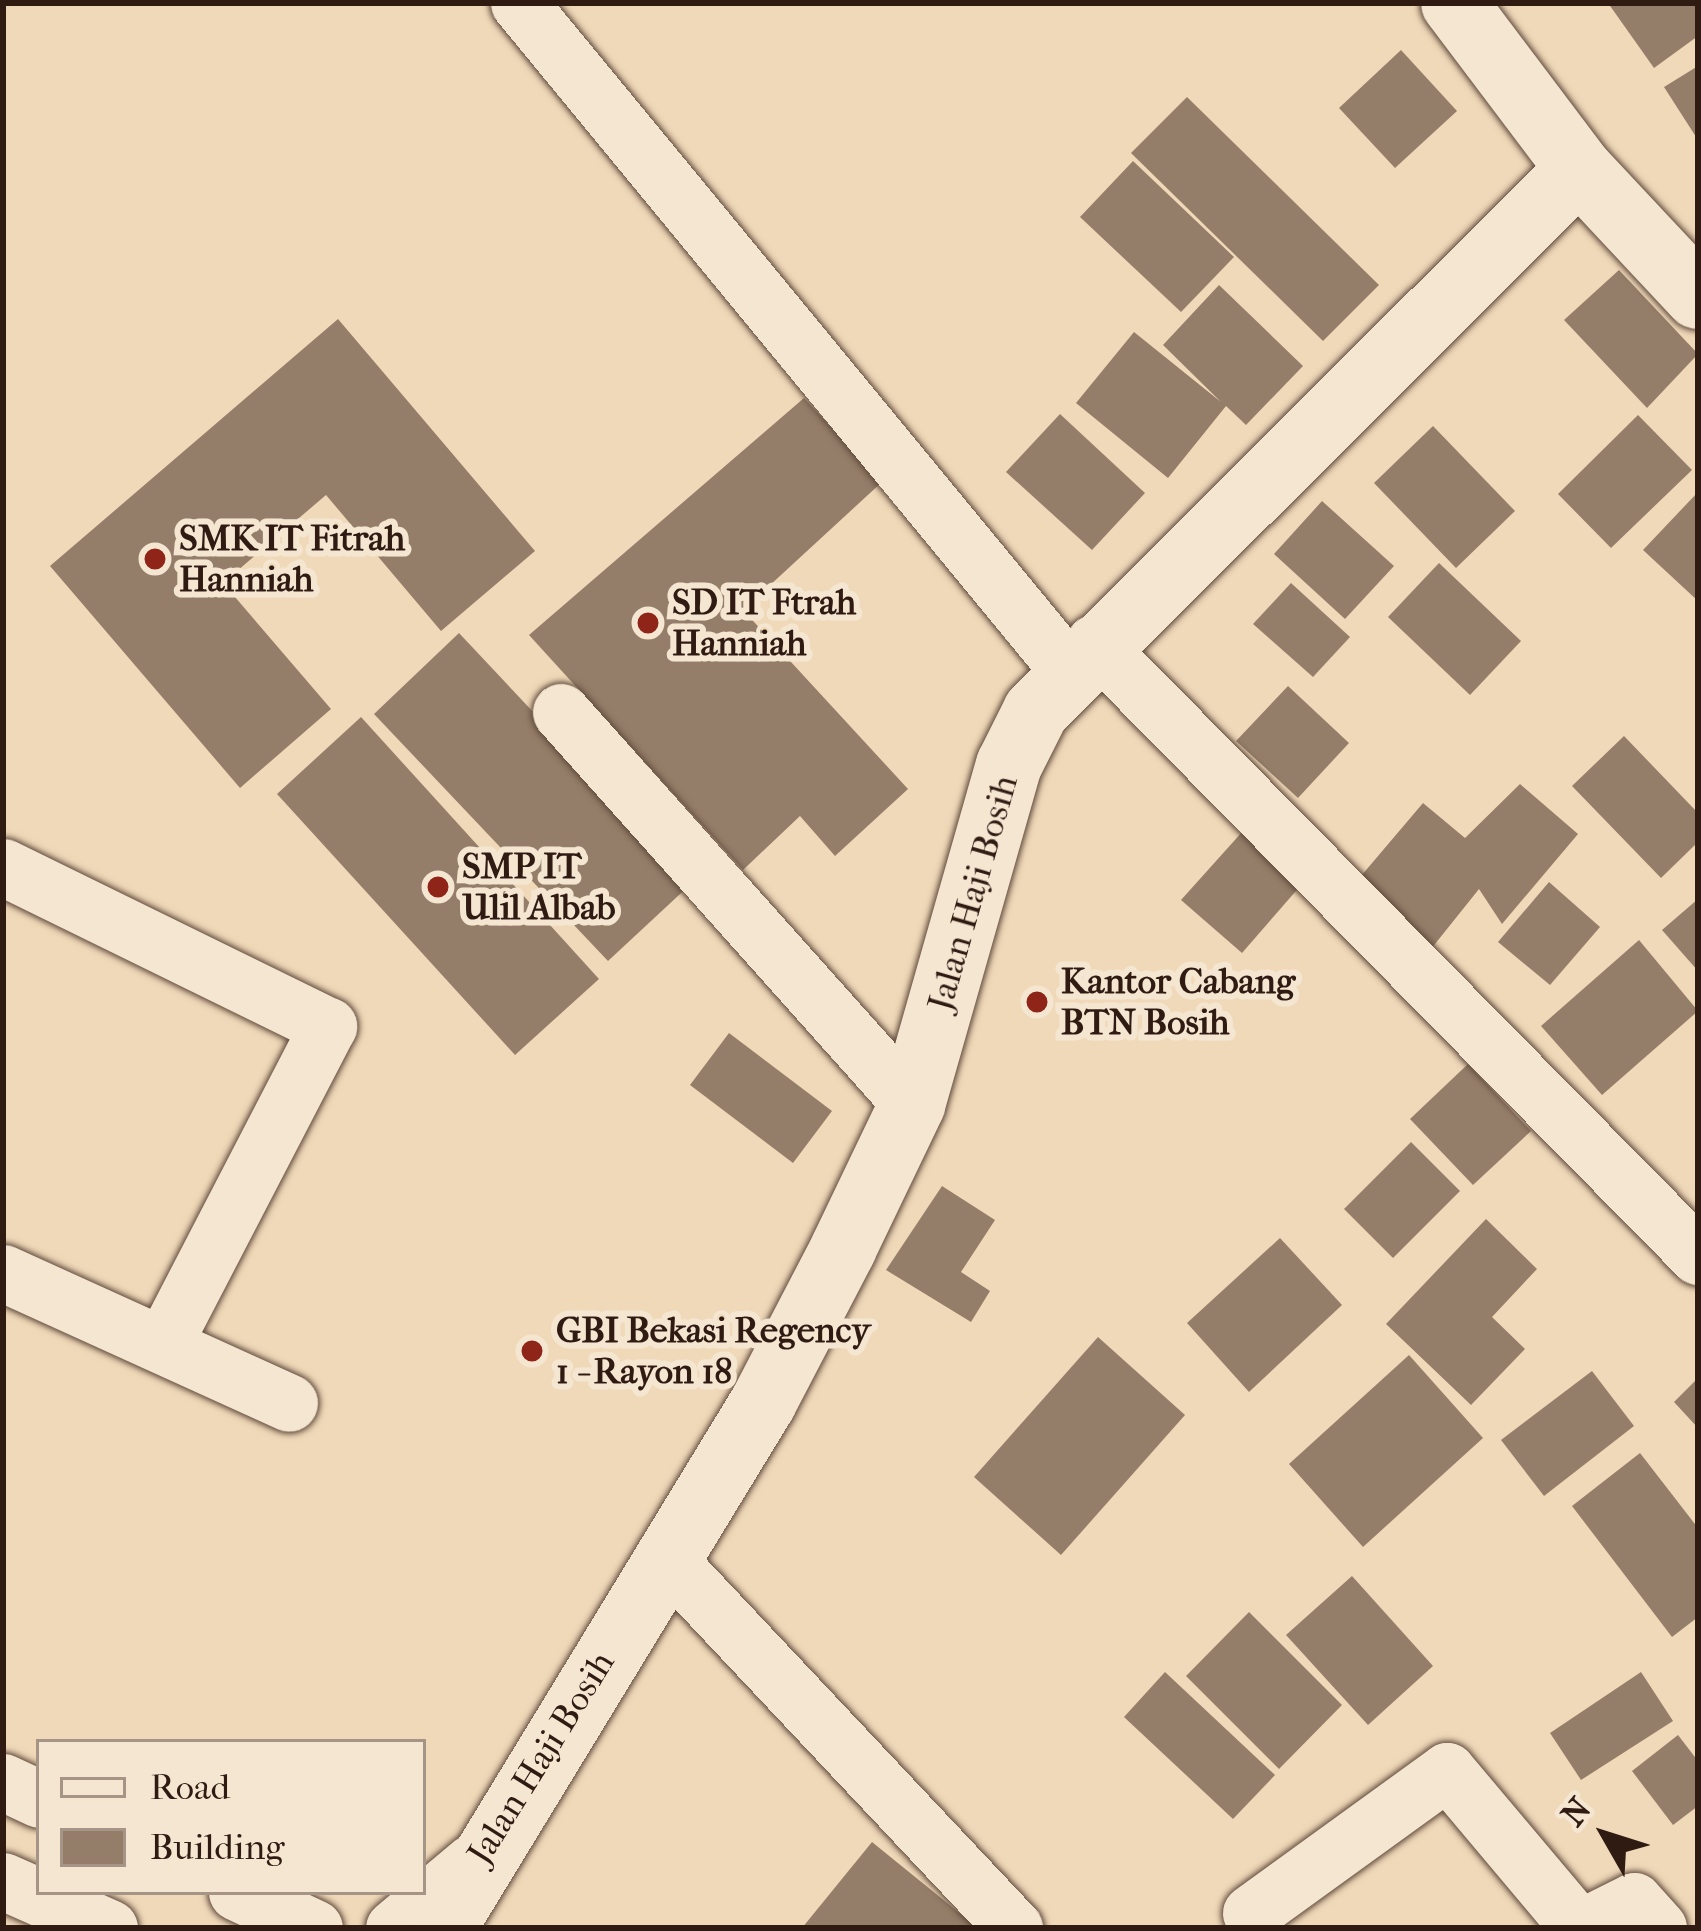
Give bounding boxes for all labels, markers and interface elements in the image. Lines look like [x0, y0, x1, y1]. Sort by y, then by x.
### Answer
place label: SMK IT Fitrah Hanniah [179, 516, 405, 601]
marker: SMK IT Fitrah Hanniah [142, 546, 168, 572]
place label: SD IT Ftrah Hanniah [672, 580, 856, 665]
marker: SD IT Ftrah Hanniah [635, 610, 661, 636]
street label: Jalan Haji Bosih [919, 770, 1027, 1016]
place label: SMP IT Ulil Albab [462, 844, 616, 929]
marker: SMP IT Ulil Albab [425, 874, 451, 900]
place label: Kantor Cabang BTN Bosih [1061, 959, 1295, 1044]
marker: Kantor Cabang BTN Bosih [1024, 989, 1050, 1015]
place label: GBI Bekasi Regency 1 - Rayon 18 [556, 1308, 870, 1393]
marker: GBI Bekasi Regency 1 - Rayon 18 [519, 1338, 545, 1364]
street label: Jalan Haji Bosih [458, 1643, 624, 1873]
legend [36, 1739, 426, 1895]
text: Road [150, 1766, 230, 1808]
north arrow [1545, 1775, 1665, 1895]
text: N [1554, 1790, 1600, 1834]
text: Building [150, 1826, 285, 1868]

